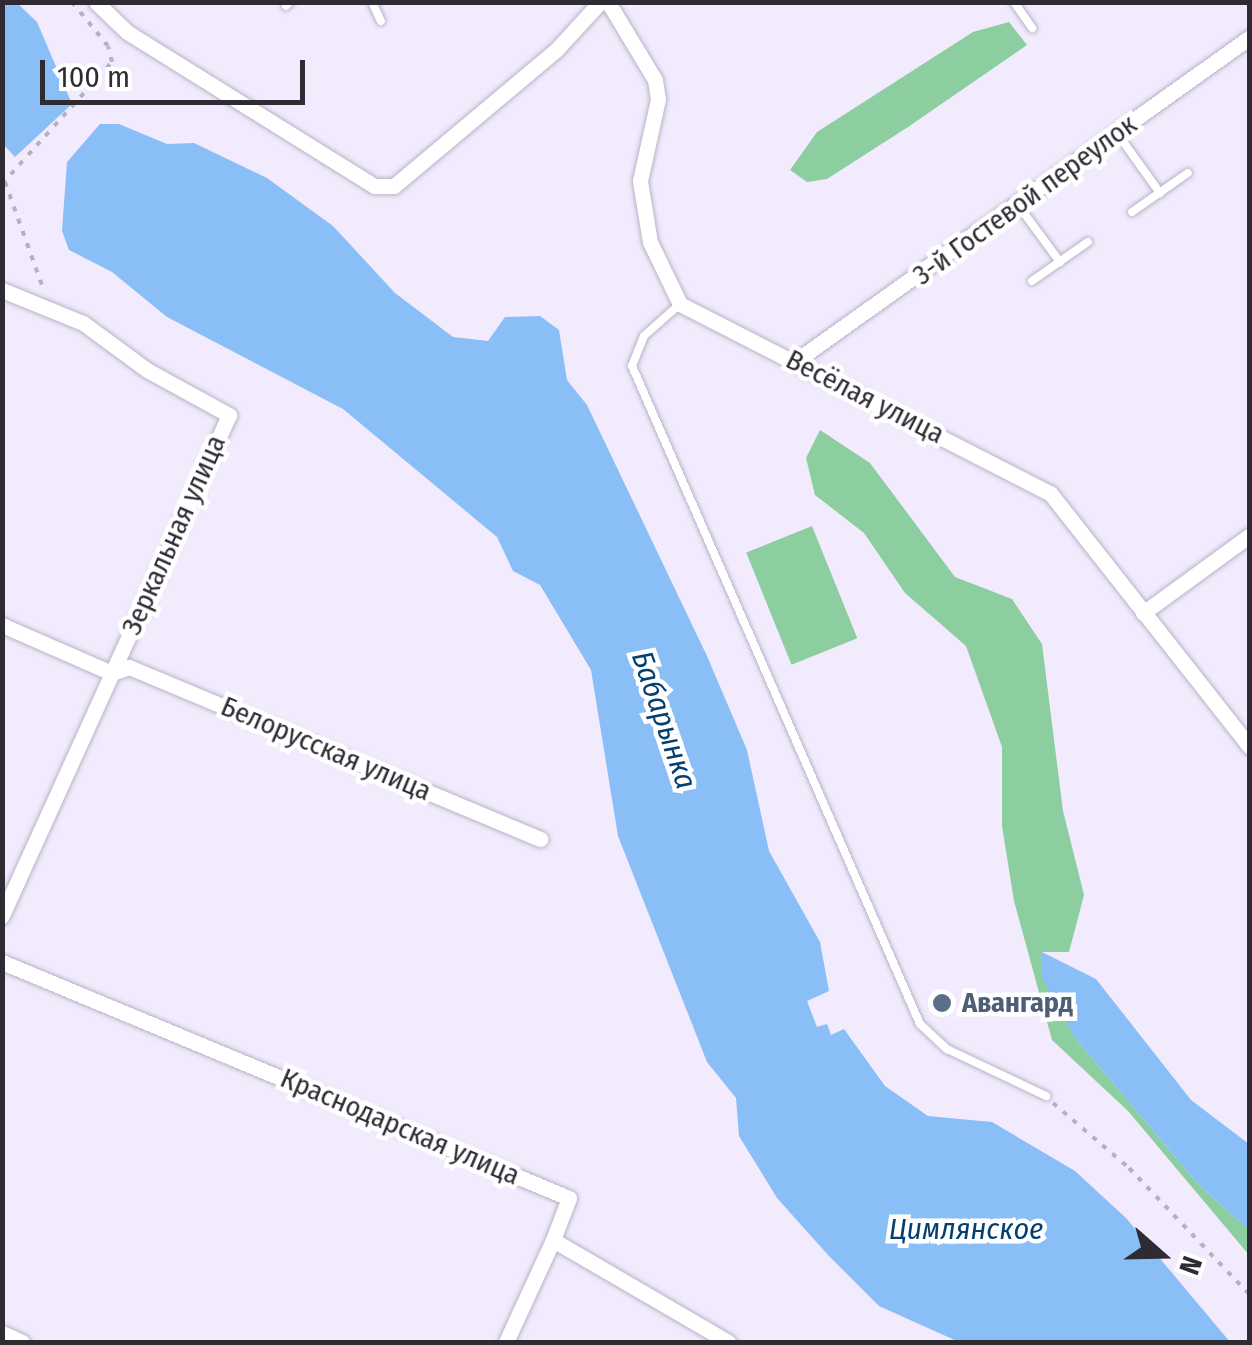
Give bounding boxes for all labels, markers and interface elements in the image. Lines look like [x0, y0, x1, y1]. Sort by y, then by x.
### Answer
scale bar [45, 40, 310, 102]
text: 100 m [57, 59, 130, 95]
street label: 3-й Гостевой переулок [907, 108, 1143, 292]
street label: Весёлая улица [780, 343, 950, 451]
street label: Зеркальная улица [115, 430, 233, 640]
water label: Бабарынка [624, 646, 704, 794]
street label: Белорусская улица [216, 690, 436, 808]
place label: Авангард [962, 986, 1073, 1020]
marker: Авангард [931, 992, 953, 1014]
street label: Краснодарская улица [275, 1061, 525, 1193]
north arrow [1112, 1205, 1212, 1305]
water label: Цимлянское [889, 1211, 1043, 1247]
text: N [1172, 1252, 1209, 1279]

